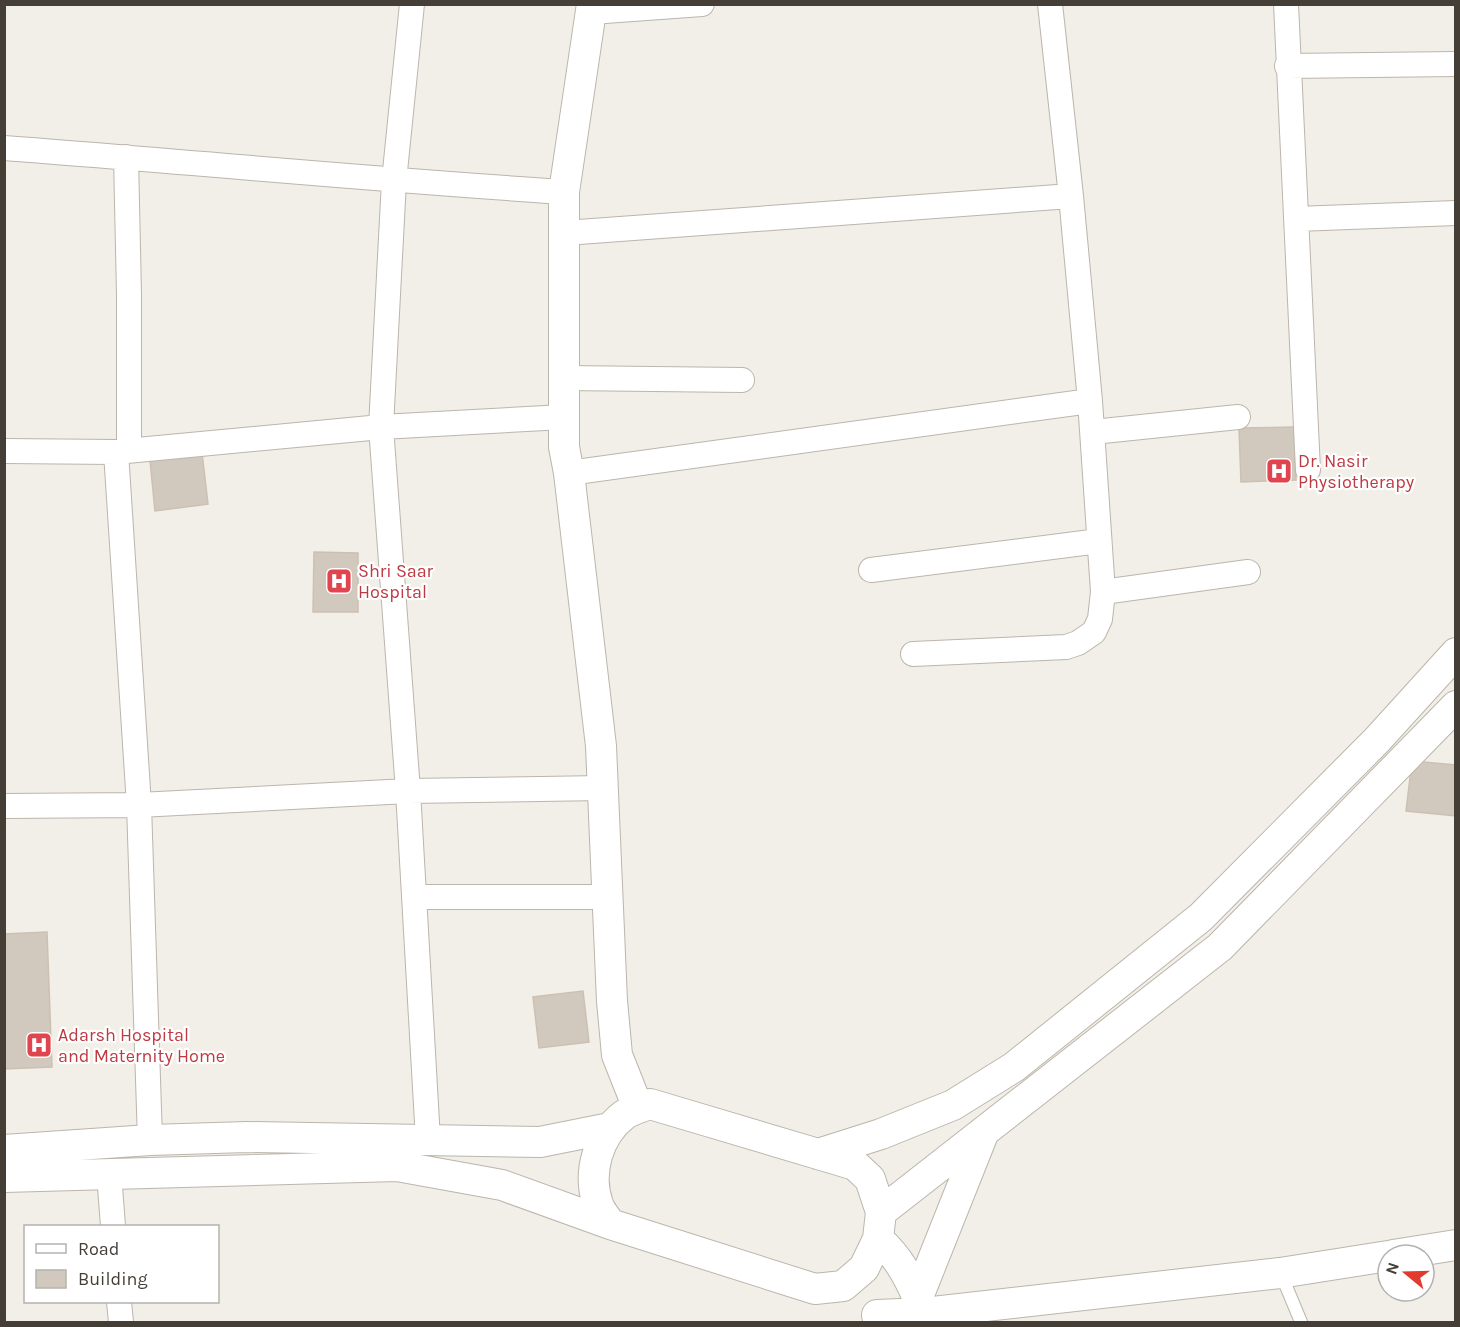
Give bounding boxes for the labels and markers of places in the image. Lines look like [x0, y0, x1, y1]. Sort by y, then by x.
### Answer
place label: Dr. Nasir Physiotherapy [1298, 450, 1415, 493]
hospital icon: Dr. Nasir Physiotherapy [1264, 456, 1294, 486]
place label: Shri Saar Hospital [358, 560, 434, 603]
hospital icon: Shri Saar Hospital [324, 566, 354, 596]
place label: Adarsh Hospital and Maternity Home [58, 1024, 225, 1067]
hospital icon: Adarsh Hospital and Maternity Home [24, 1030, 54, 1060]

